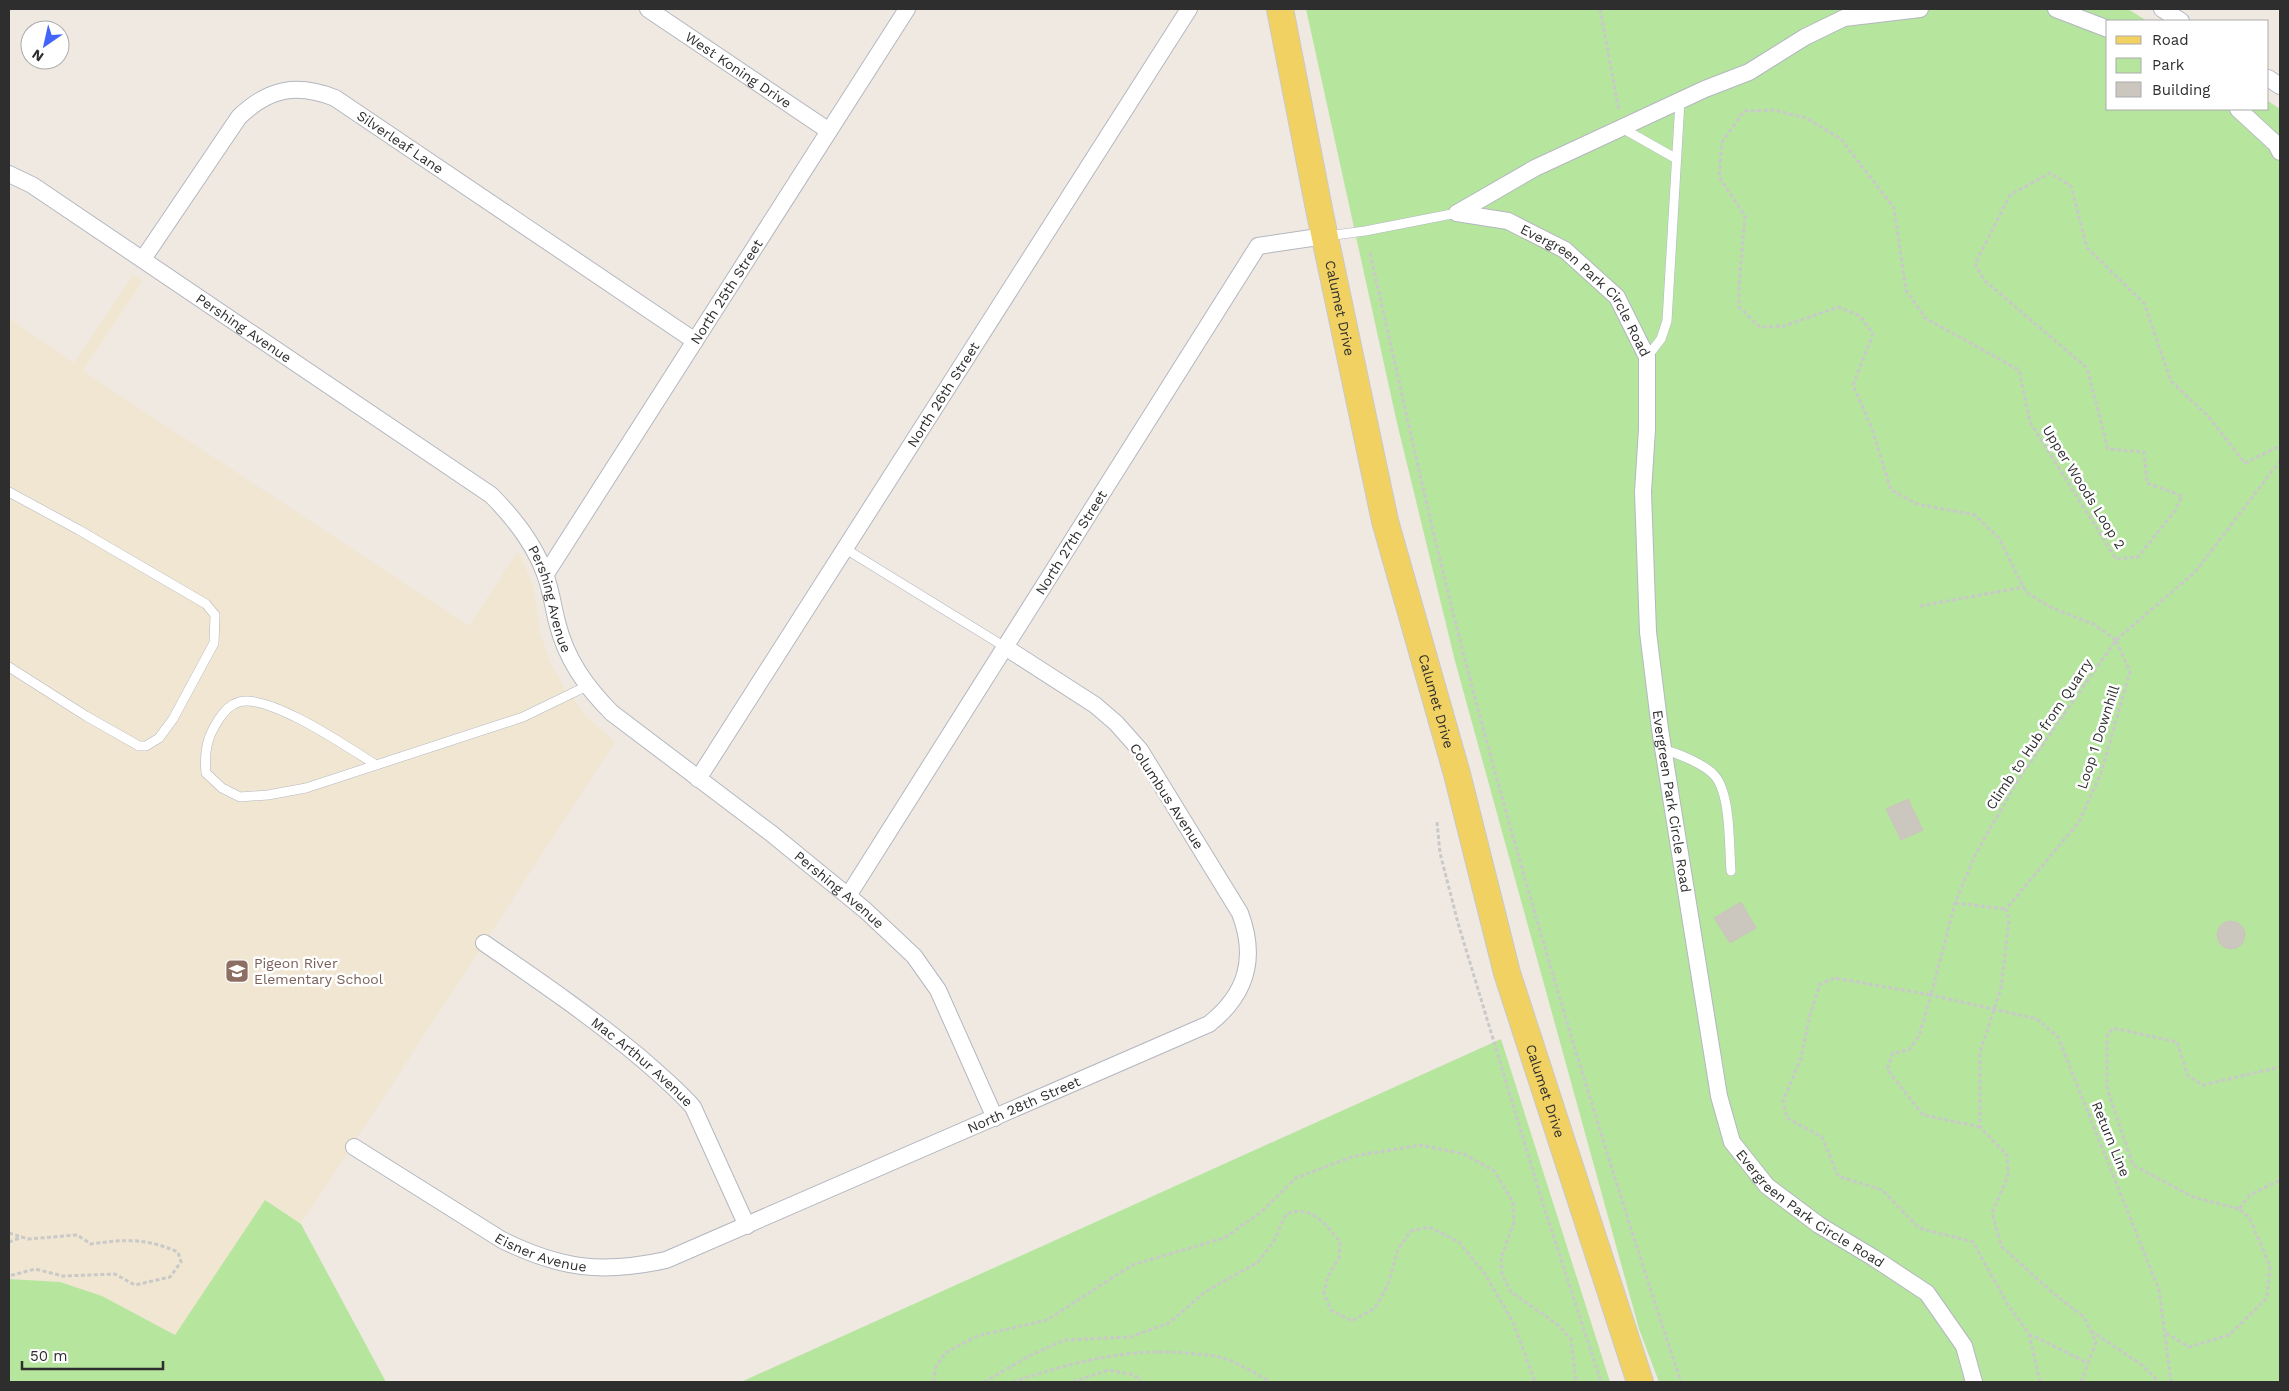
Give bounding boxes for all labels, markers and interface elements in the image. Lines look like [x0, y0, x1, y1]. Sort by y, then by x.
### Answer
north arrow [20, 20, 70, 70]
legend [2106, 20, 2269, 110]
street label: West Koning Drive [682, 29, 794, 111]
text: Road [2152, 31, 2189, 49]
text: N [29, 46, 47, 65]
text: Park [2152, 56, 2185, 74]
text: Building [2152, 81, 2210, 99]
street label: Silverleaf Lane [354, 107, 447, 177]
street label: Evergreen Park Circle Road [1518, 221, 1653, 359]
street label: North 25th Street [687, 236, 766, 347]
street label: Calumet Drive [1322, 259, 1358, 357]
street label: Pershing Avenue [193, 290, 294, 366]
street label: North 26th Street [904, 339, 983, 450]
street label: Upper Woods Loop 2 [2039, 422, 2129, 552]
street label: North 27th Street [1032, 487, 1110, 598]
street label: Pershing Avenue [525, 542, 575, 655]
street label: Calumet Drive [1415, 652, 1457, 750]
street label: Climb to Hub from Quarry [1982, 655, 2096, 812]
street label: Loop 1 Downhill [2074, 682, 2123, 791]
street label: Evergreen Park Circle Road [1650, 709, 1694, 894]
street label: Columbus Avenue [1127, 740, 1207, 852]
street label: Pershing Avenue [791, 848, 887, 932]
place label: Pigeon River Elementary School [254, 955, 384, 987]
school or university icon: Pigeon River Elementary School [224, 958, 250, 984]
street label: Mac Arthur Avenue [588, 1014, 696, 1110]
street label: Calumet Drive [1523, 1042, 1568, 1140]
street label: North 28th Street [965, 1073, 1083, 1136]
street label: Return Line [2089, 1099, 2133, 1179]
street label: Evergreen Park Circle Road [1733, 1146, 1887, 1271]
street label: Eisner Avenue [492, 1230, 588, 1275]
scale bar [22, 1338, 164, 1370]
text: 50 m [30, 1347, 67, 1365]

